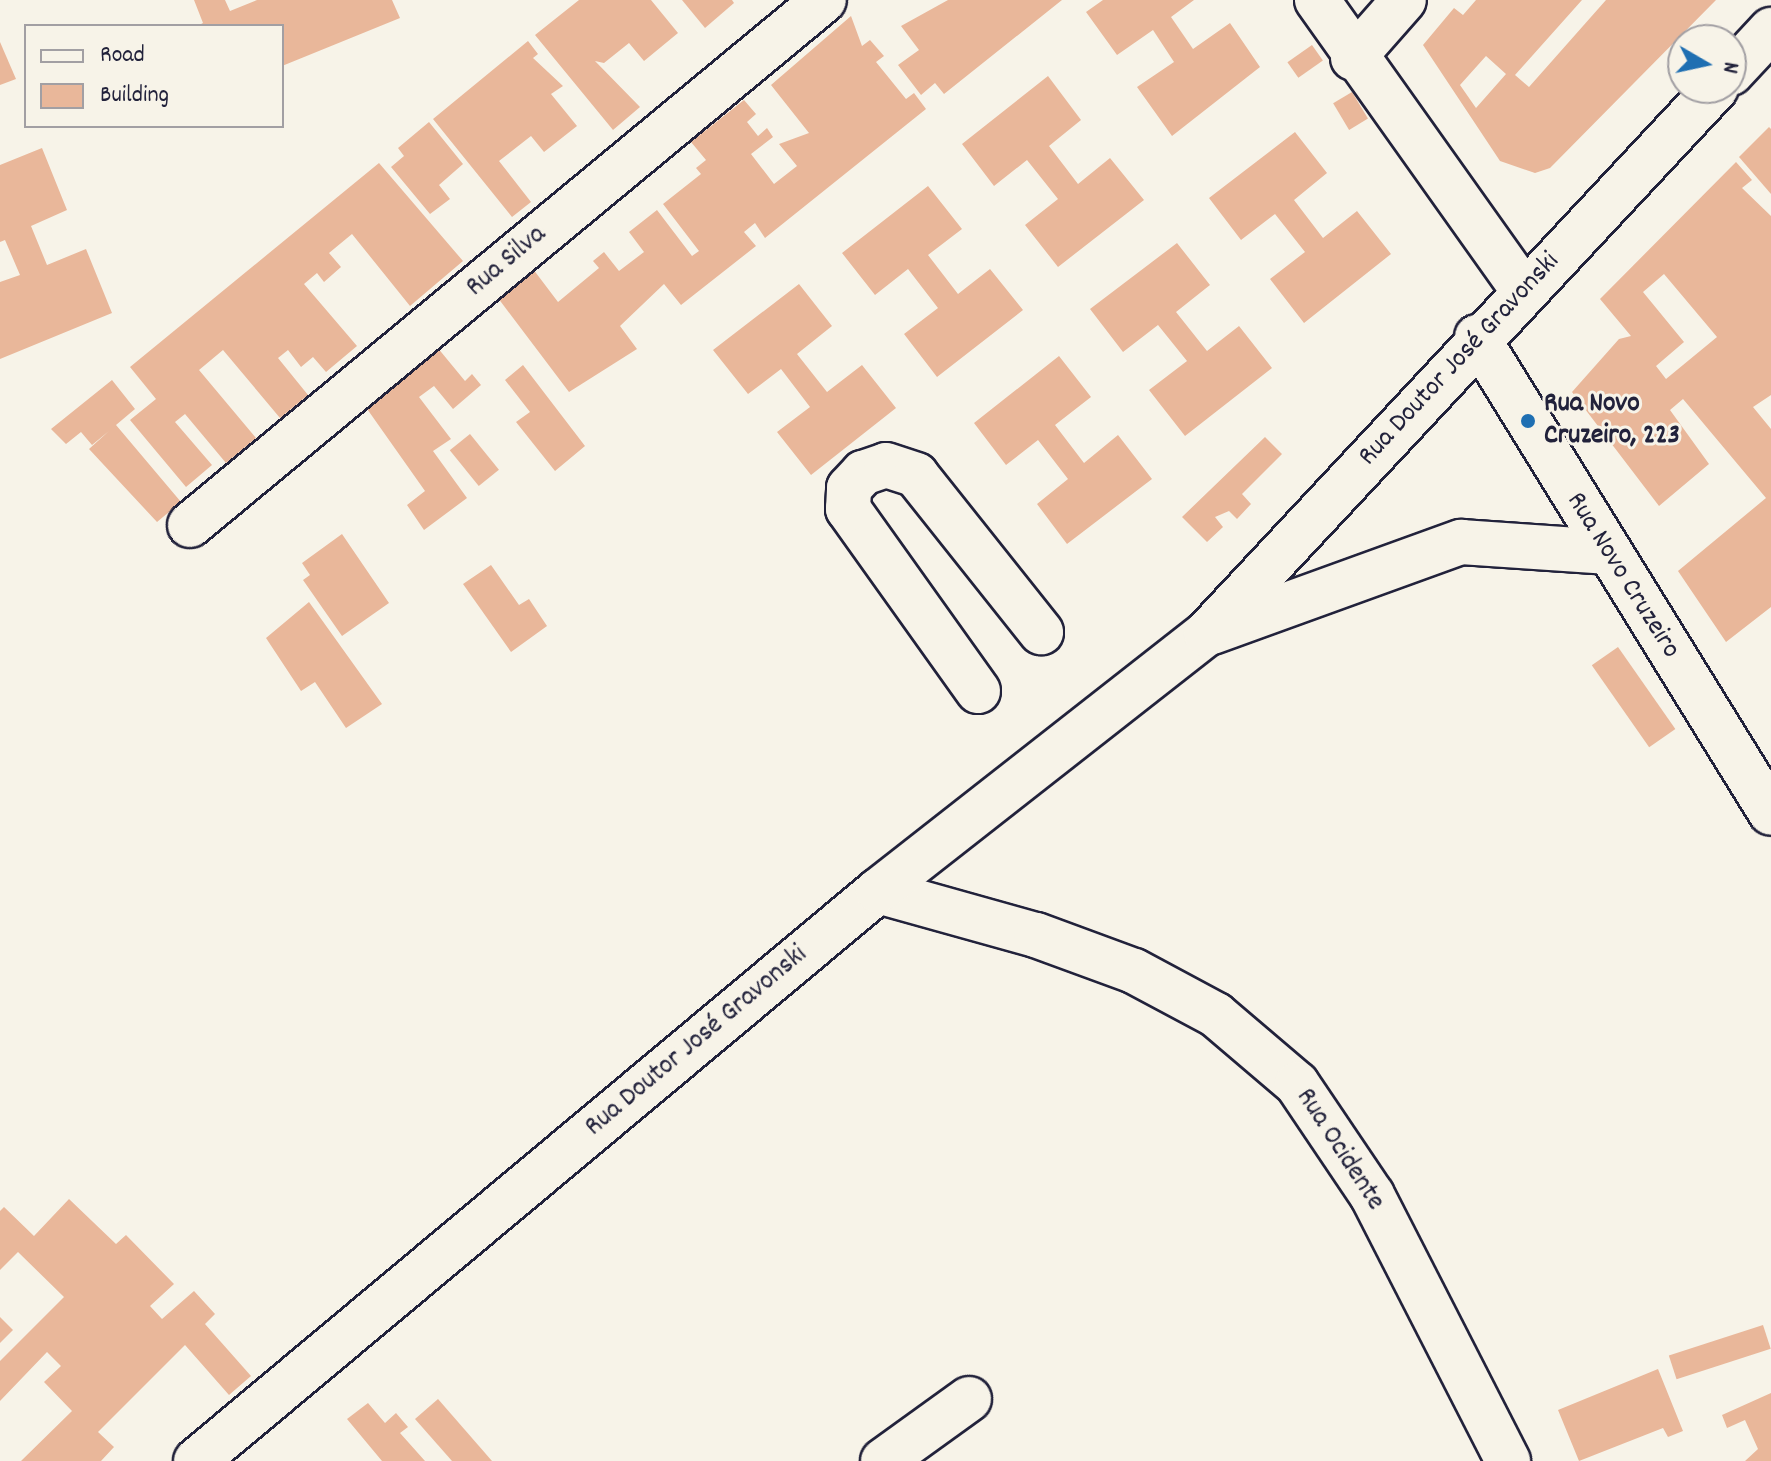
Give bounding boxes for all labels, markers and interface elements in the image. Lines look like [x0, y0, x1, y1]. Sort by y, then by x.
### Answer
legend [24, 24, 284, 128]
north arrow [1667, 24, 1747, 104]
text: Road [100, 39, 145, 73]
text: N [1713, 60, 1745, 75]
text: Building [100, 79, 169, 113]
street label: Rua Silva [460, 219, 554, 305]
street label: Rua Doutor José Gravonski [1352, 246, 1568, 474]
place label: Rua Novo Cruzeiro, 223 [1544, 388, 1680, 454]
marker: Rua Novo Cruzeiro, 223 [1519, 412, 1537, 430]
street label: Rua Novo Cruzeiro [1558, 487, 1686, 665]
street label: Rua Doutor José Gravonski [579, 939, 815, 1145]
street label: Rua Ocidente [1287, 1083, 1391, 1217]

